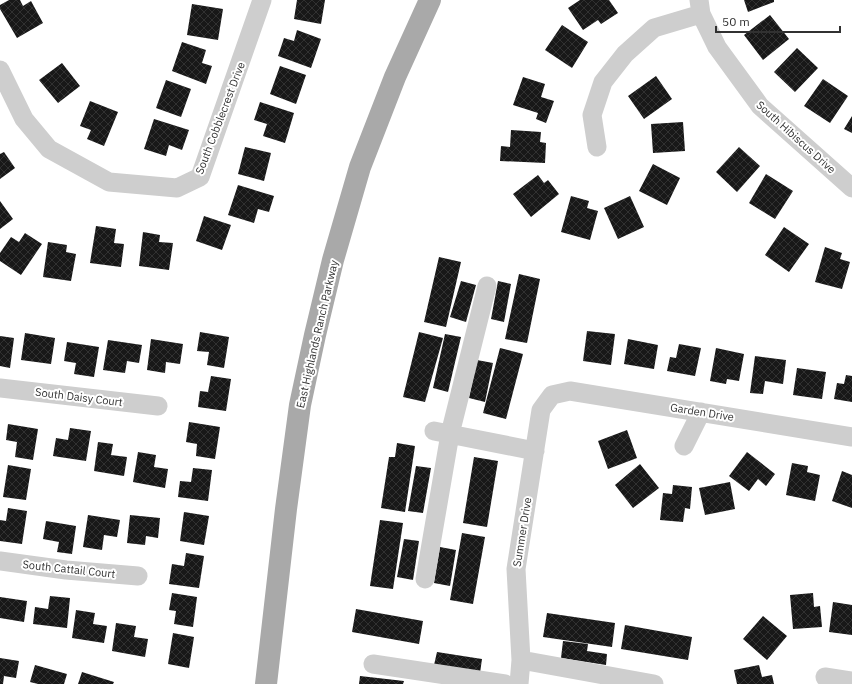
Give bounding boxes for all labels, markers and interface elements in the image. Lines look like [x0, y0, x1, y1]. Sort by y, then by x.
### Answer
scale bar [716, 8, 840, 34]
text: 50 m [722, 14, 750, 29]
street label: South Cobblecrest Drive [192, 60, 248, 176]
street label: South Hibiscus Drive [753, 98, 839, 176]
street label: East Highlands Ranch Parkway [293, 258, 341, 409]
street label: South Daisy Court [35, 385, 124, 409]
street label: Garden Drive [669, 400, 735, 424]
street label: Summer Drive [510, 496, 534, 568]
street label: South Cattail Court [22, 557, 116, 581]

